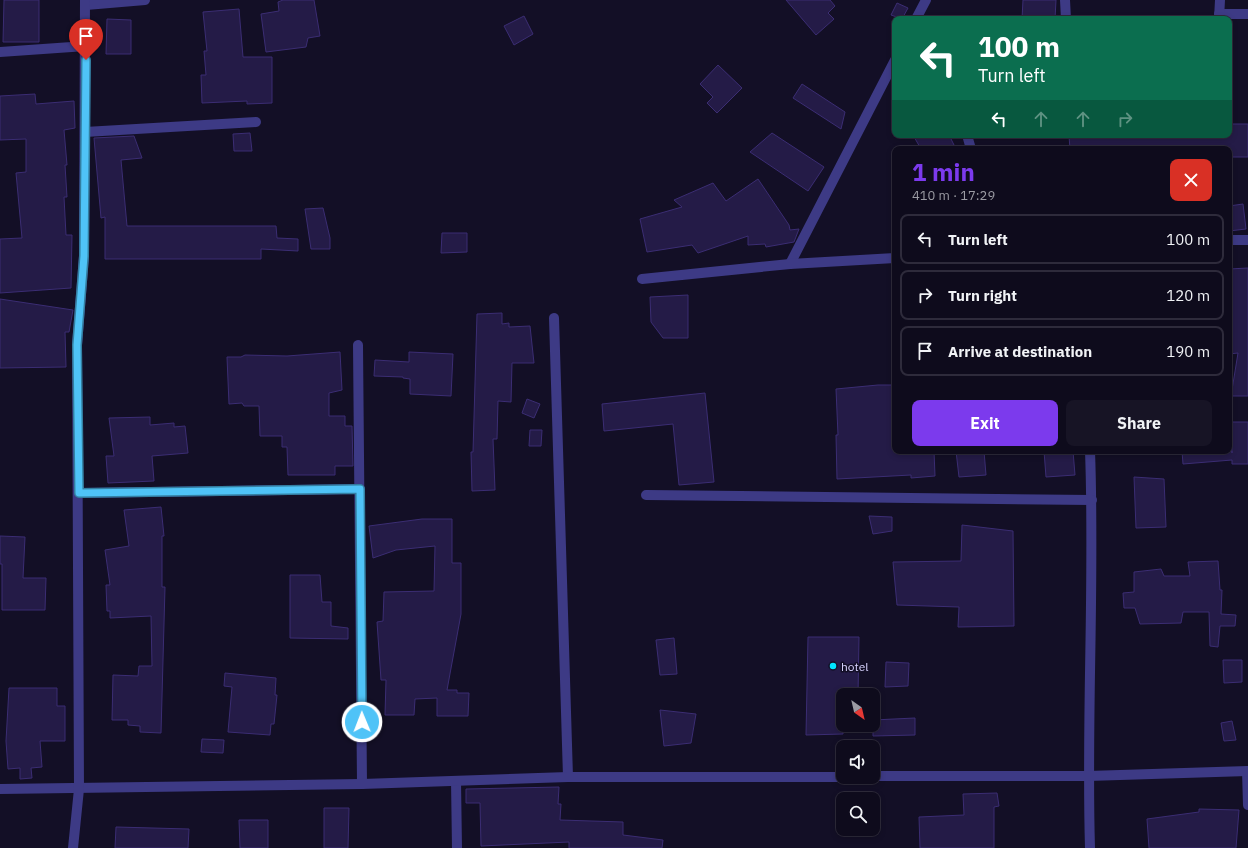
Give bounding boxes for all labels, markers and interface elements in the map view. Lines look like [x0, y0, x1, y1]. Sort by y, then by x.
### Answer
pin [69, 19, 103, 60]
icon: arrive [75, 25, 97, 47]
text: 100 m [978, 28, 1060, 65]
icon: left [912, 32, 964, 84]
text: Turn left [978, 64, 1046, 87]
icon: left [988, 108, 1010, 130]
icon: ahead [1030, 108, 1052, 130]
icon: ahead [1072, 108, 1094, 130]
icon: right [1114, 108, 1136, 130]
text: 1 min [912, 156, 975, 188]
button: close [1170, 159, 1212, 201]
text: 410 m · 17:29 [912, 187, 995, 204]
icon: left [914, 228, 936, 250]
text: Turn left [948, 230, 1008, 249]
text: 100 m [1166, 230, 1210, 249]
icon: right [914, 284, 936, 306]
text: Turn right [948, 286, 1017, 305]
text: 120 m [1166, 286, 1210, 305]
icon: arrive [914, 340, 936, 362]
text: Arrive at destination [948, 342, 1092, 361]
text: 190 m [1166, 342, 1210, 361]
button: Exit [912, 400, 1058, 446]
button: Share [1066, 400, 1212, 446]
place label: hotel [841, 659, 869, 674]
marker: hotel [828, 661, 838, 671]
north arrow [836, 688, 880, 732]
map controls [836, 688, 880, 836]
position arrow [341, 701, 383, 743]
button: sound [836, 740, 880, 784]
button: search [836, 792, 880, 836]

